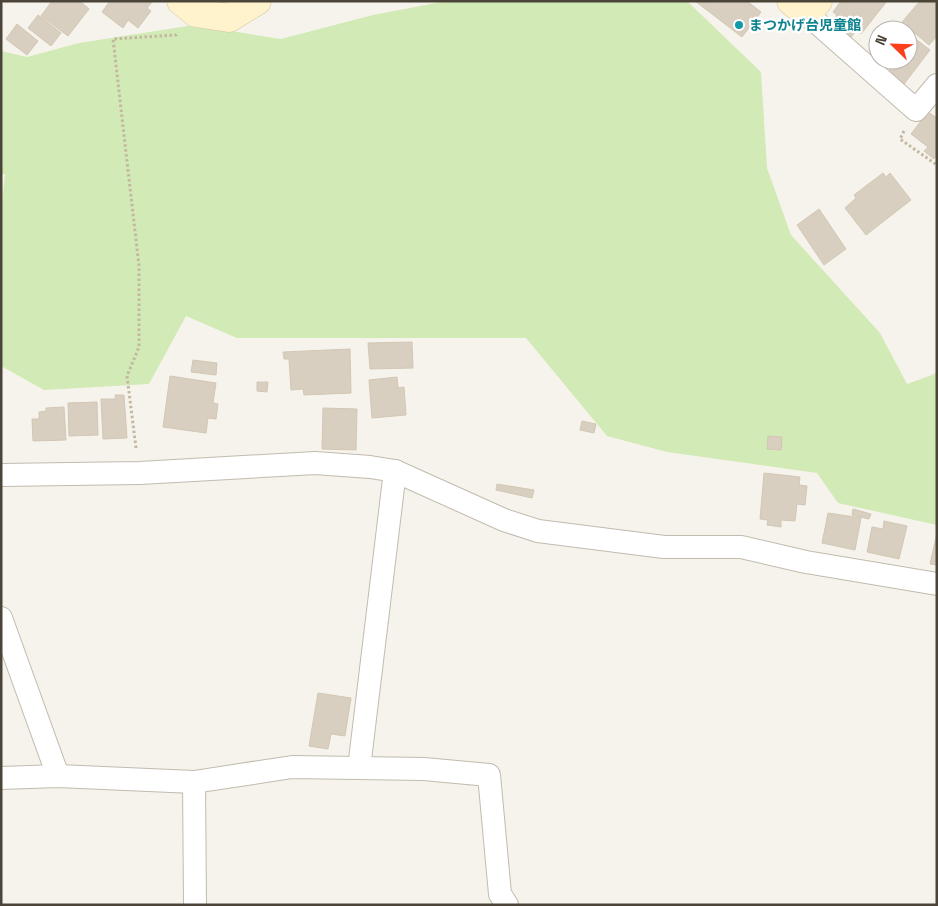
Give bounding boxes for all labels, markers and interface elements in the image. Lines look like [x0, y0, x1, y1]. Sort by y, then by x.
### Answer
place label: まつかげ台児童館 [749, 16, 861, 34]
marker: まつかげ台児童館 [733, 19, 745, 31]
north arrow [868, 20, 918, 70]
text: N [871, 32, 891, 48]

